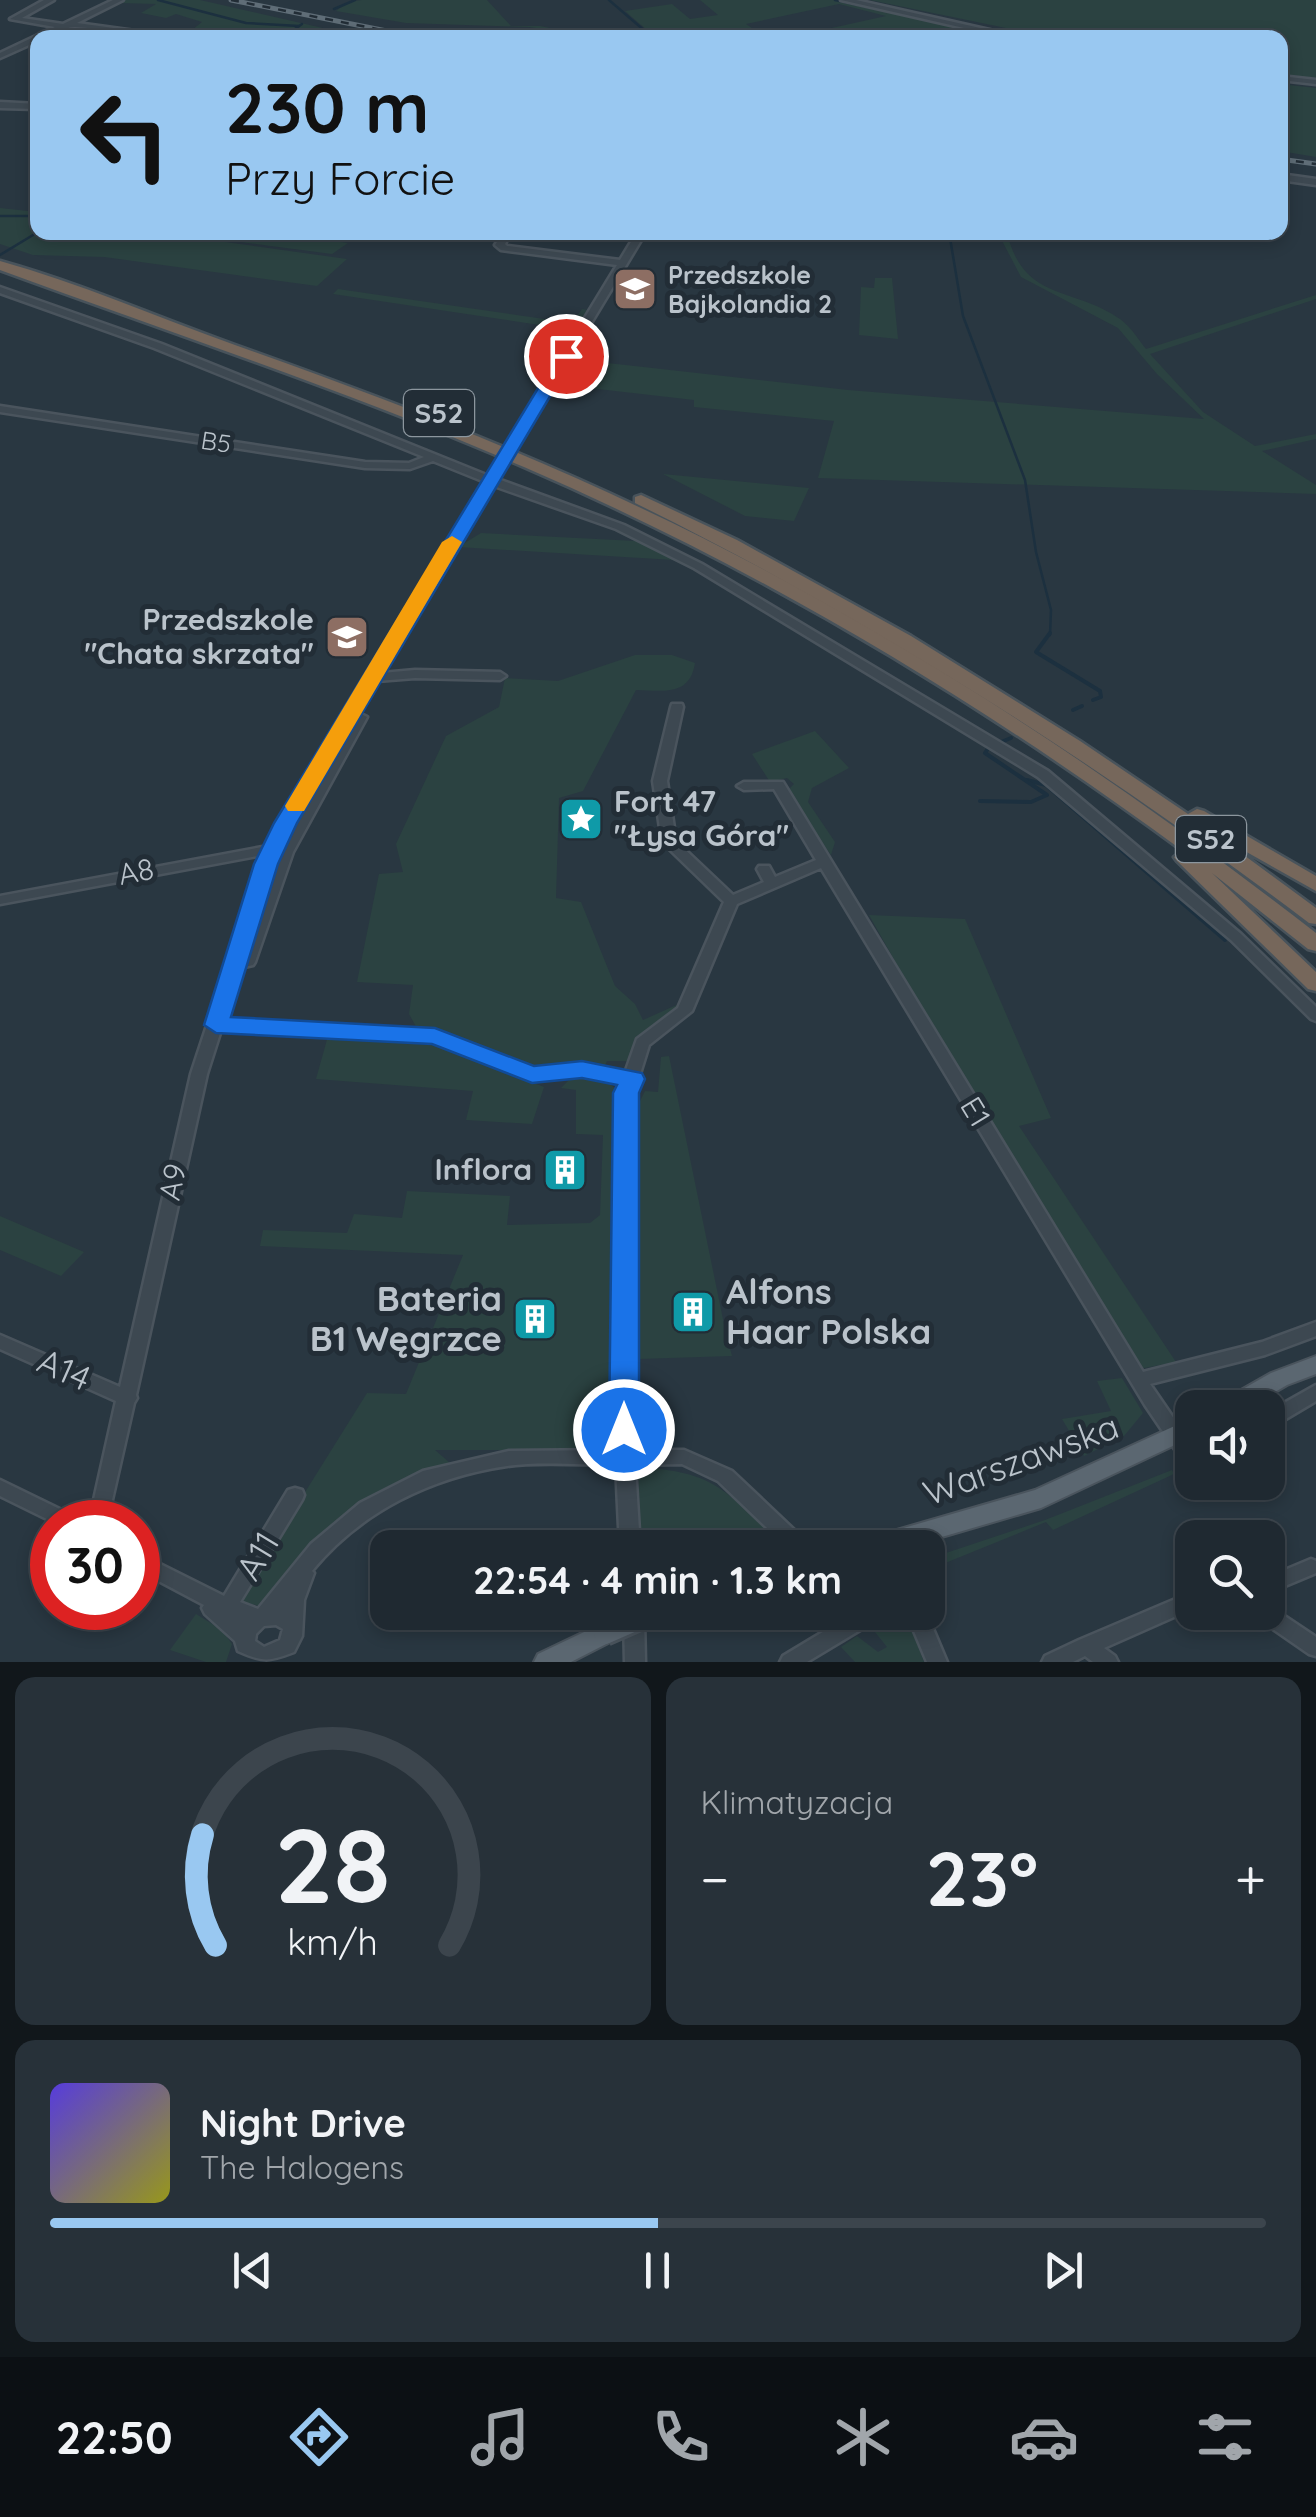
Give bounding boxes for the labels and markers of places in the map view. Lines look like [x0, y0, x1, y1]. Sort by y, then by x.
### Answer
place label: Przedszkole Bajkolandia 2 [668, 259, 832, 319]
school or university icon: Przedszkole Bajkolandia 2 [612, 266, 658, 312]
pin [524, 314, 609, 399]
place label: Przedszkole "Chata skrzata" [84, 600, 314, 672]
school or university icon: Przedszkole "Chata skrzata" [324, 614, 370, 660]
place label: Fort 47 "Łysa Góra" [614, 782, 789, 854]
place icon: Fort 47 "Łysa Góra" [558, 796, 604, 842]
building icon: Inflora [542, 1147, 588, 1193]
place label: Inflora [434, 1150, 532, 1188]
place label: Alfons Haar Polska [726, 1269, 931, 1353]
place label: Bateria B1 Węgrzce [310, 1276, 502, 1360]
building icon: Alfons Haar Polska [670, 1289, 716, 1335]
building icon: Bateria B1 Węgrzce [512, 1296, 558, 1342]

